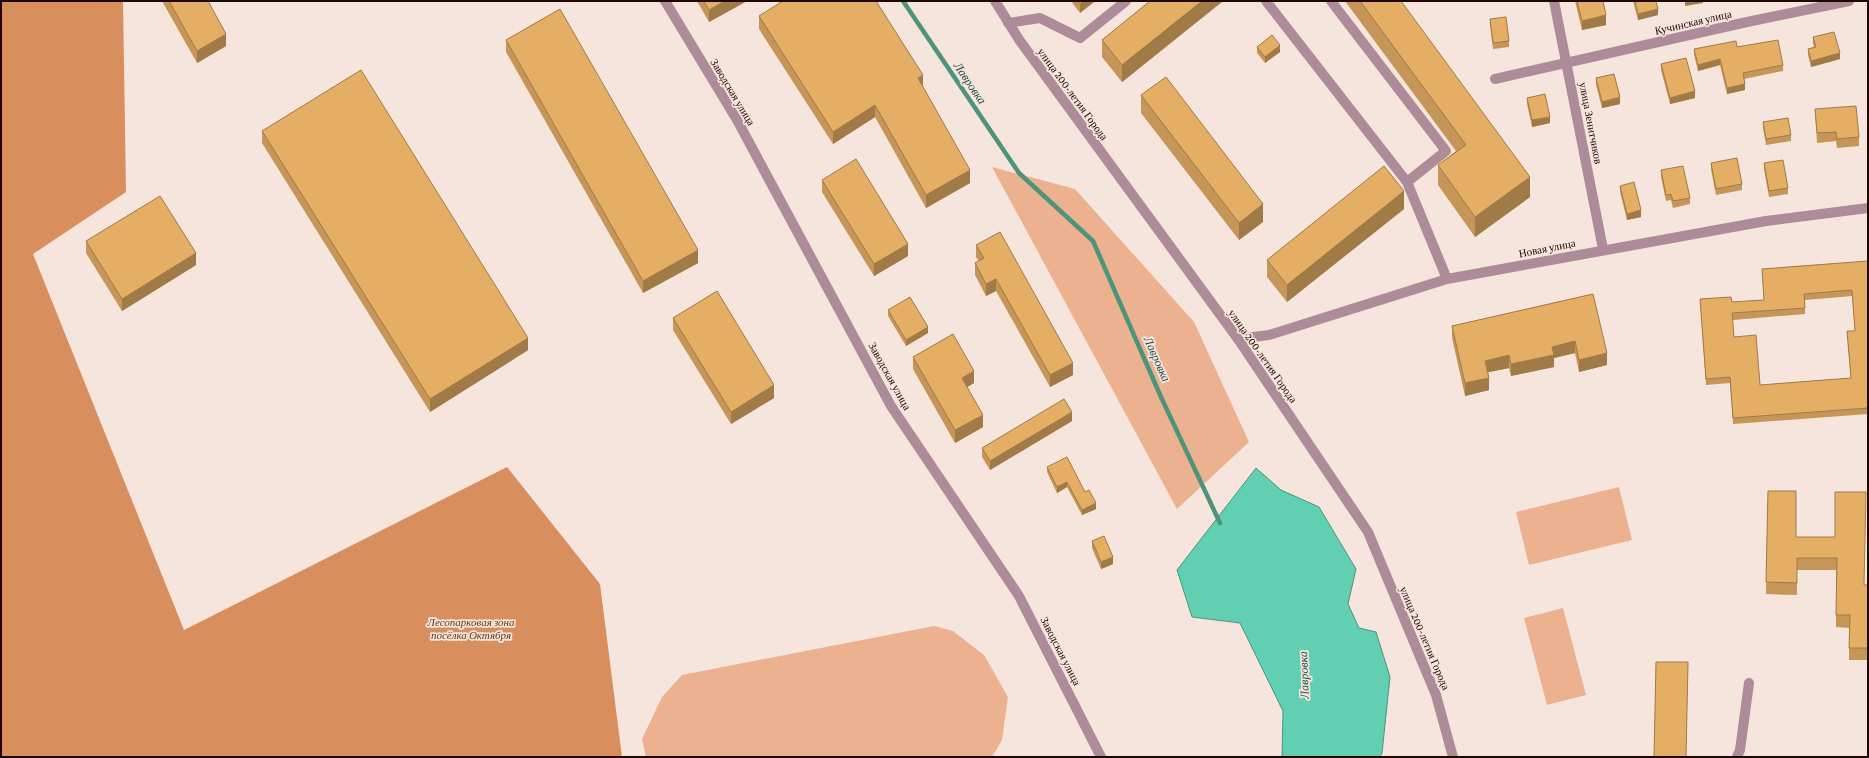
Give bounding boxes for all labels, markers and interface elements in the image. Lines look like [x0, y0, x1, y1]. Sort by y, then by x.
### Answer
street label: Кучинская улица [1653, 7, 1733, 37]
street label: улица 200-летия Города [1035, 46, 1111, 143]
street label: Заводская улица [708, 57, 758, 128]
water label: Лавровка [950, 58, 989, 107]
street label: улица Зенитчиков [1577, 81, 1605, 165]
street label: Новая улица [1518, 237, 1577, 259]
street label: улица 200-летия Города [1226, 307, 1300, 405]
water label: Лавровка [1140, 333, 1173, 384]
street label: Заводская улица [866, 340, 914, 412]
street label: улица 200-летия Города [1398, 584, 1452, 692]
street label: Заводская улица [1039, 615, 1084, 687]
park label: Лесопарковая зона посёлка Октября [426, 616, 515, 641]
water label: Лавровка [1296, 651, 1312, 700]

